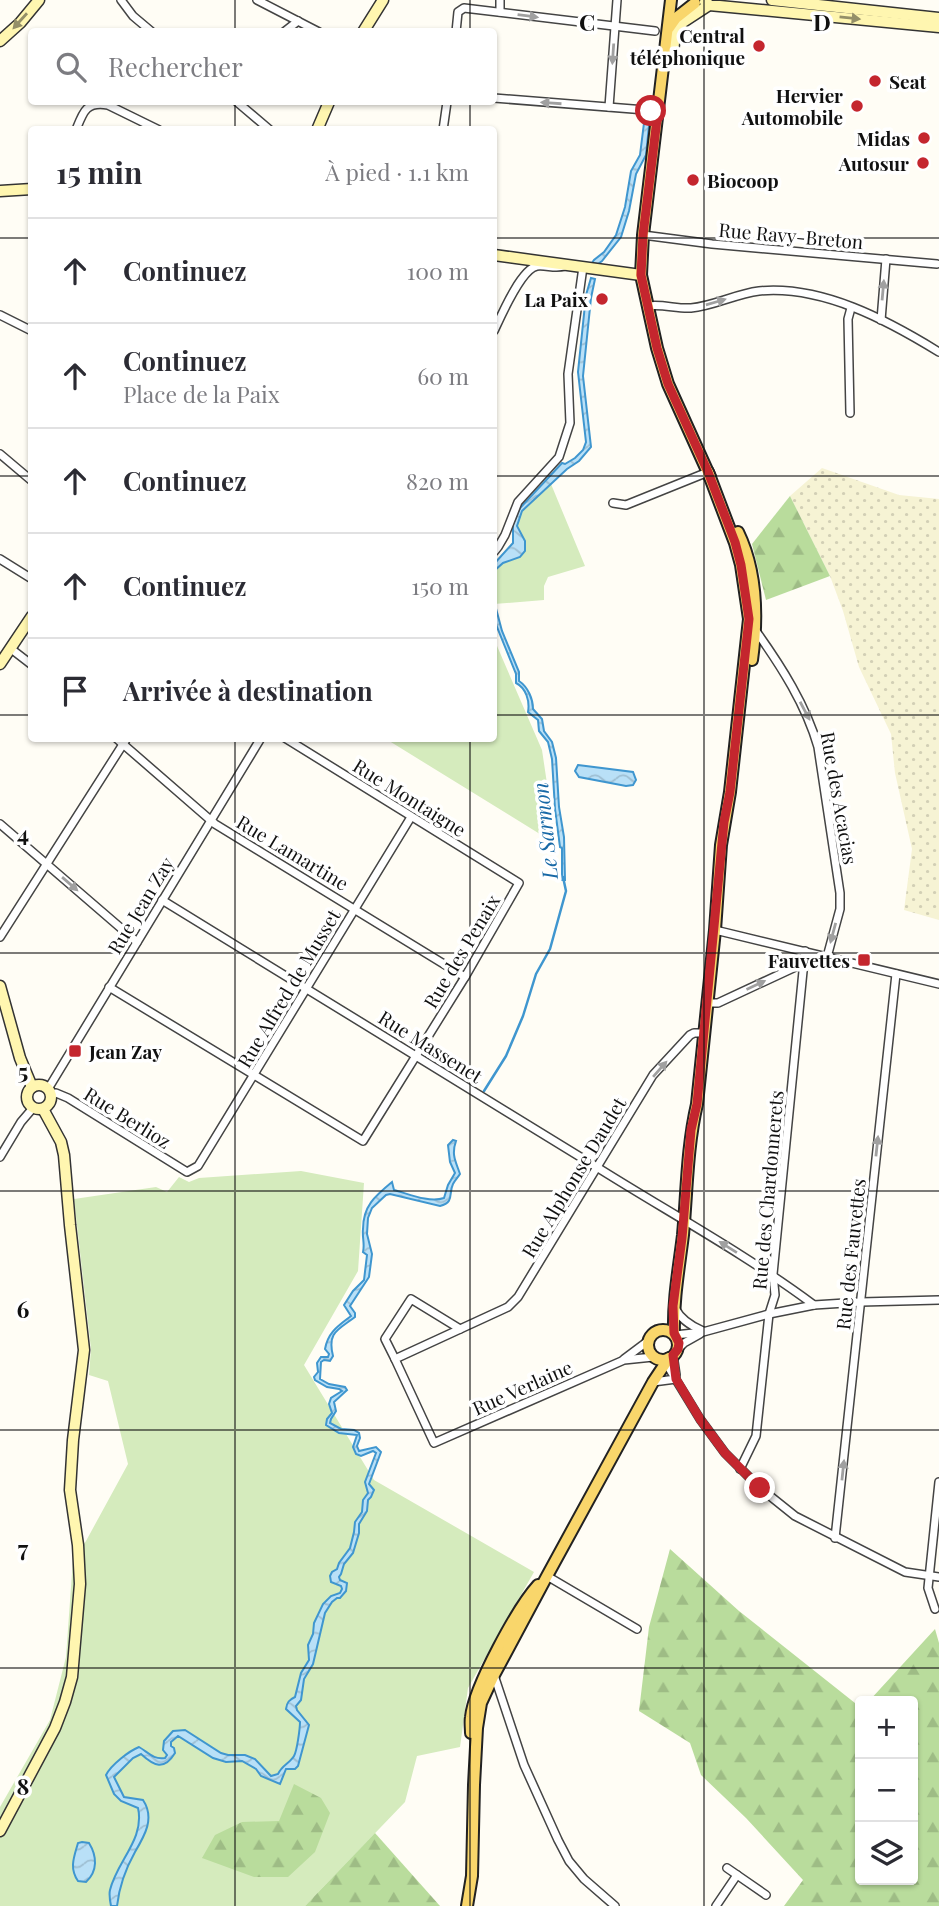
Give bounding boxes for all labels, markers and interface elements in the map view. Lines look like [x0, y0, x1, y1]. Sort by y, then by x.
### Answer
text: C [579, 6, 595, 37]
text: D [813, 6, 831, 37]
one-way arrow [517, 10, 539, 21]
one-way arrow [13, 12, 29, 29]
one-way arrow [840, 13, 862, 24]
place label: Central téléphonique [629, 22, 745, 70]
search box [28, 28, 497, 105]
marker: Central téléphonique [751, 38, 767, 54]
one-way arrow [607, 43, 618, 65]
icon: search [52, 48, 90, 86]
text: Rechercher [108, 49, 243, 84]
place label: Seat [889, 68, 927, 94]
marker: Seat [867, 73, 883, 89]
place label: Hervier Automobile [741, 82, 843, 130]
route start [635, 95, 666, 126]
one-way arrow [540, 97, 562, 108]
marker: Hervier Automobile [849, 98, 865, 114]
place label: Midas [856, 125, 910, 151]
marker: Midas [916, 130, 932, 146]
place label: Autosur [838, 150, 909, 176]
text: 15 min [56, 152, 142, 192]
marker: Autosur [915, 155, 931, 171]
text: À pied · 1.1 km [325, 156, 469, 187]
place label: Biocoop [707, 167, 779, 193]
marker: Biocoop [685, 172, 701, 188]
street label: Rue Ravy-Breton [718, 216, 865, 254]
icon: ahead [56, 252, 94, 290]
text: Continuez [123, 253, 246, 288]
text: 100 m [407, 255, 469, 286]
one-way arrow [878, 279, 889, 301]
place label: La Paix [524, 286, 589, 312]
marker: La Paix [594, 291, 610, 307]
one-way arrow [705, 296, 726, 306]
text: Continuez [123, 343, 246, 378]
icon: ahead [56, 357, 94, 395]
text: 60 m [417, 360, 469, 391]
text: Place de la Paix [123, 378, 280, 409]
icon: ahead [56, 462, 94, 500]
text: Continuez [123, 463, 246, 498]
text: 820 m [406, 465, 469, 496]
icon: ahead [56, 567, 94, 605]
text: Continuez [123, 568, 246, 603]
text: 150 m [411, 570, 469, 601]
icon: arrive [56, 672, 94, 710]
text: Arrivée à destination [123, 673, 373, 708]
one-way arrow [799, 701, 810, 721]
street label: Rue des Acacias [816, 730, 864, 866]
street label: Rue Montaigne [349, 752, 471, 842]
water label: Le Sarmon [525, 781, 563, 882]
street label: Rue Lamartine [232, 808, 354, 896]
text: 4 [17, 817, 29, 848]
street label: Rue Jean Zay [101, 851, 179, 958]
one-way arrow [62, 876, 79, 891]
street label: Rue des Penaix [417, 889, 505, 1013]
street label: Rue Alfred de Musset [230, 904, 346, 1072]
one-way arrow [827, 923, 838, 945]
place label: Fauvettes [768, 947, 850, 973]
marker: Fauvettes [856, 952, 872, 968]
one-way arrow [746, 979, 766, 991]
street label: Rue Massenet [374, 1004, 488, 1088]
place label: Jean Zay [88, 1038, 162, 1064]
marker: Jean Zay [67, 1043, 83, 1059]
text: 5 [18, 1055, 28, 1086]
one-way arrow [652, 1060, 668, 1078]
street label: Rue Berlioz [80, 1080, 176, 1154]
street label: Rue des Chardonnerets [745, 1089, 789, 1291]
street label: Rue Alphonse Daudet [515, 1092, 631, 1262]
one-way arrow [872, 1135, 883, 1157]
street label: Rue des Fauvettes [829, 1177, 871, 1331]
one-way arrow [719, 1240, 738, 1253]
text: 6 [17, 1293, 30, 1324]
street label: Rue Verlaine [468, 1353, 576, 1421]
one-way arrow [837, 1459, 848, 1481]
route end [744, 1472, 775, 1503]
text: 7 [18, 1532, 29, 1563]
map controls [855, 1696, 918, 1885]
button: + [855, 1696, 918, 1759]
button: − [855, 1759, 918, 1822]
text: 8 [17, 1770, 29, 1801]
button: layers [855, 1822, 918, 1885]

